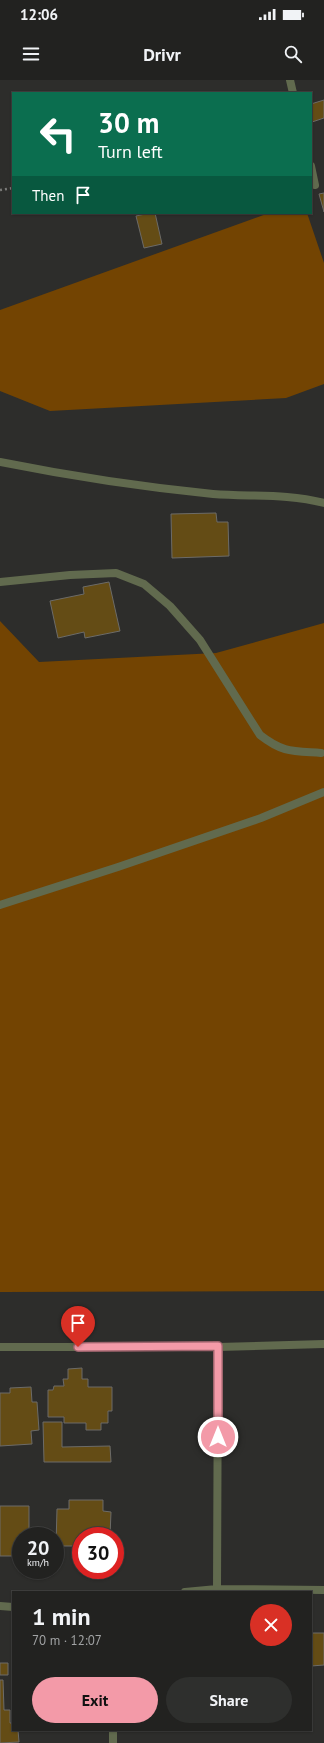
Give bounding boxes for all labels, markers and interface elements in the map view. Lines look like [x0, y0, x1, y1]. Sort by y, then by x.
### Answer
text: 12:06 [20, 5, 58, 24]
icon: menu [20, 43, 42, 65]
text: Drivr [143, 43, 181, 66]
icon: search [282, 43, 304, 65]
text: 30 m [98, 104, 159, 141]
icon: left [32, 108, 84, 160]
text: Turn left [98, 140, 163, 163]
icon: arrive [72, 184, 94, 206]
text: Then [32, 186, 64, 205]
pin [61, 1306, 95, 1347]
icon: arrive [67, 1312, 89, 1334]
position arrow [197, 1416, 239, 1458]
speed limit sign: 30 [72, 1527, 124, 1579]
text: 20 [27, 1535, 49, 1561]
text: km/h [27, 1556, 49, 1569]
text: 1 min [32, 1601, 91, 1632]
button: close [250, 1604, 292, 1646]
text: 70 m · 12:07 [32, 1632, 102, 1649]
button: Exit [32, 1677, 158, 1723]
button: Share [166, 1677, 292, 1723]

